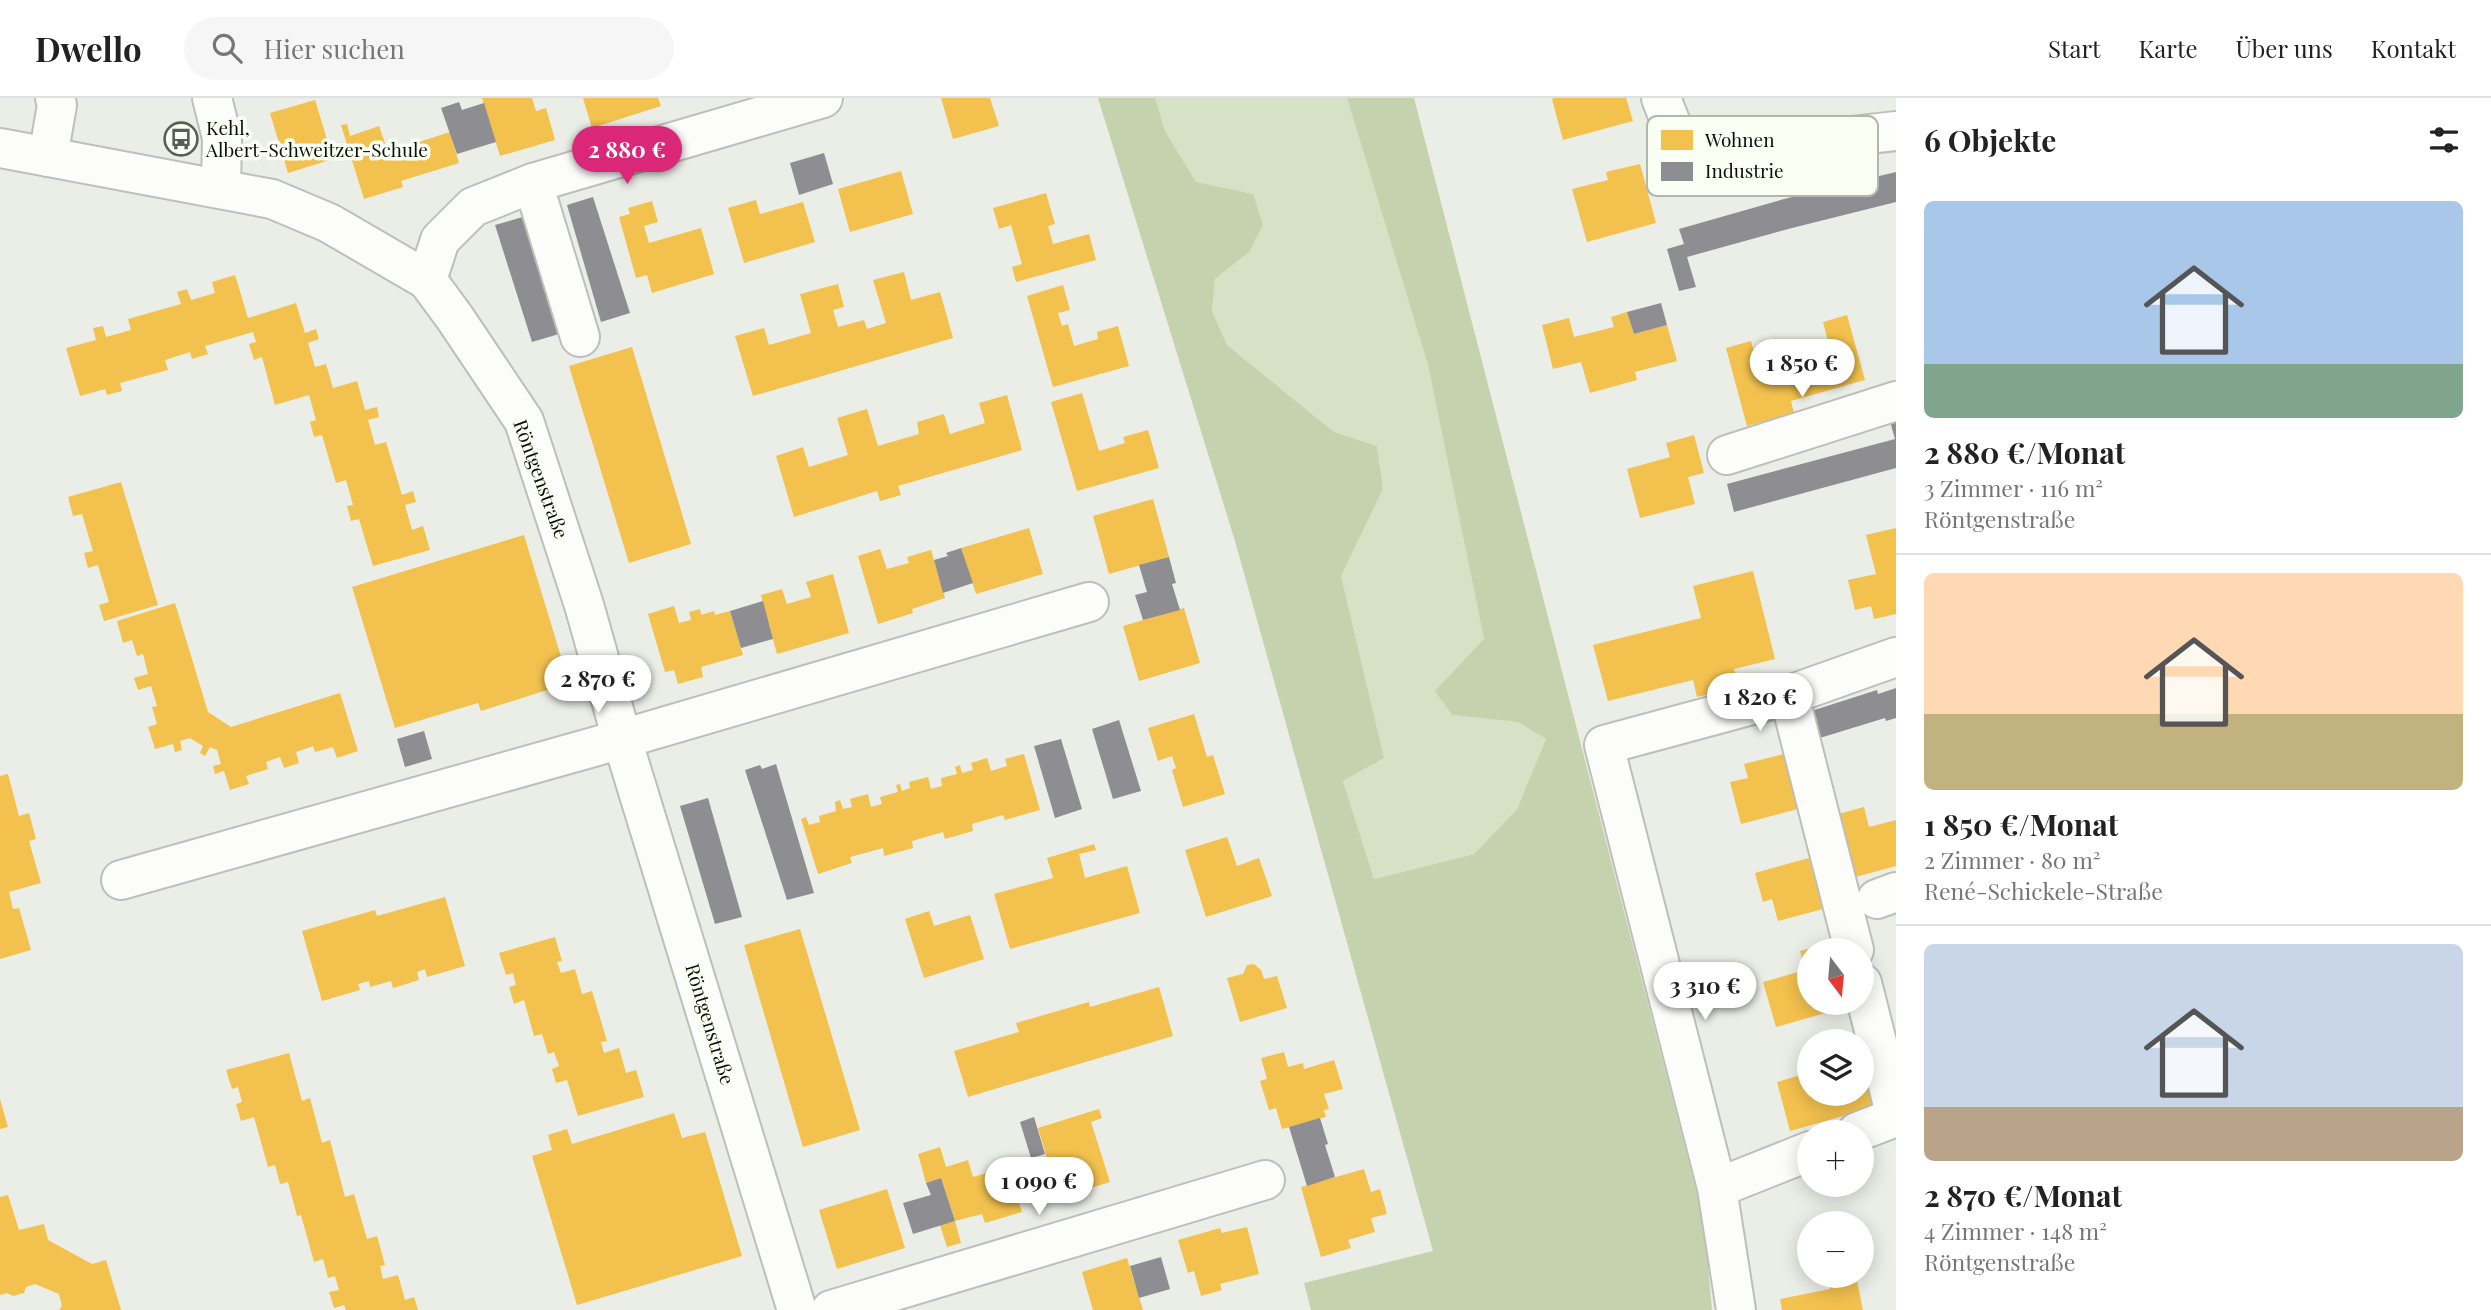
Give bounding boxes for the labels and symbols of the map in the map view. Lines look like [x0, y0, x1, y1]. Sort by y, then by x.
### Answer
place label: Kehl, Albert-Schweitzer-Schule [205, 114, 428, 162]
legend [1647, 116, 1878, 196]
bus stop icon: Kehl, Albert-Schweitzer-Schule [162, 120, 200, 158]
pin: 2 880 € [562, 126, 692, 186]
text: Wohnen [1704, 126, 1775, 152]
text: Industrie [1705, 157, 1784, 183]
pin: 1 850 € [1737, 340, 1867, 399]
street label: Röntgenstraße [508, 415, 576, 542]
pin: 2 870 € [533, 656, 663, 715]
pin: 1 820 € [1695, 674, 1825, 733]
north arrow [1797, 938, 1874, 1015]
street label: Röntgenstraße [680, 960, 742, 1087]
pin: 3 310 € [1640, 962, 1770, 1022]
pin: 1 090 € [974, 1158, 1104, 1217]

